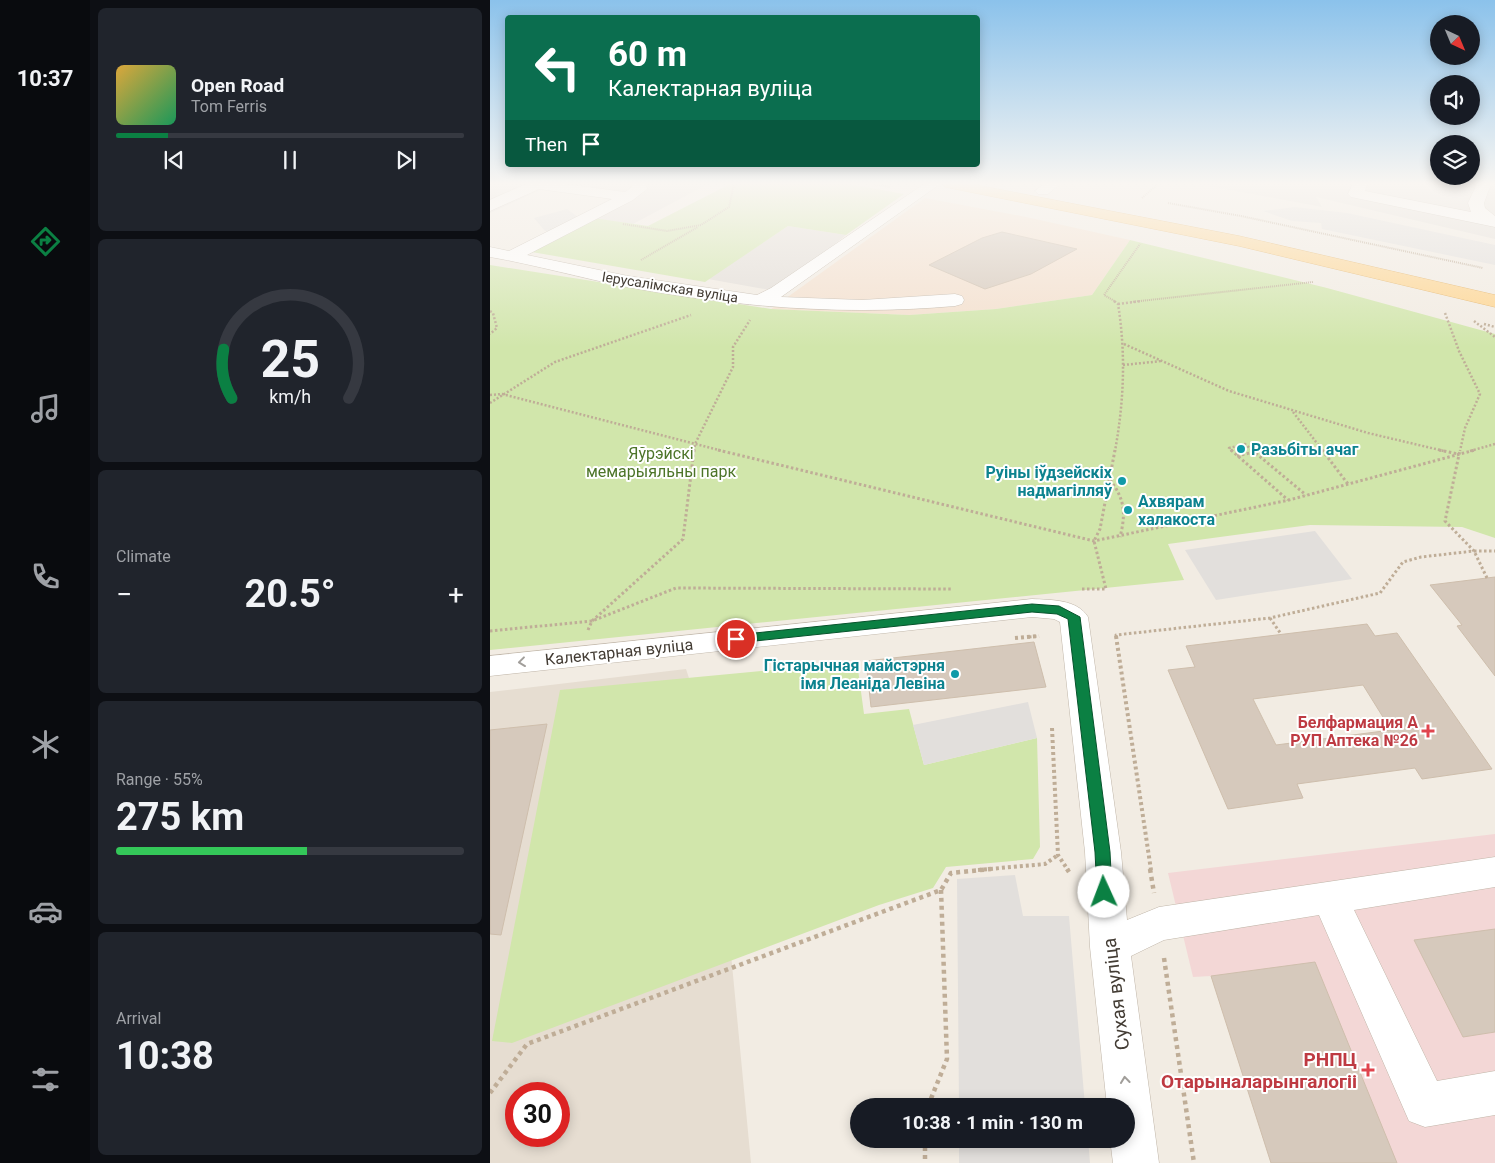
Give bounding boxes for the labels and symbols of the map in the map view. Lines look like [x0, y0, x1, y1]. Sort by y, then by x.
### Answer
north arrow [1430, 15, 1480, 65]
street label: Іерусалімская вуліца [601, 268, 739, 306]
place label: Разьбіты ачаг [1251, 440, 1359, 459]
marker: Разьбіты ачаг [1235, 443, 1247, 455]
park label: Яўрэйскі мемарыяльны парк [586, 444, 736, 481]
place label: Руіны іўдзейскіх надмагілляў [985, 463, 1113, 500]
marker: Руіны іўдзейскіх надмагілляў [1116, 475, 1128, 487]
place label: Ахвярам халакоста [1138, 492, 1215, 529]
marker: Ахвярам халакоста [1122, 504, 1134, 516]
pin [715, 618, 757, 660]
street label: Калектарная вуліца [544, 635, 694, 669]
one-way arrow [518, 656, 526, 667]
place label: Гістарычная майстэрня імя Леаніда Левіна [764, 656, 945, 693]
marker: Гістарычная майстэрня імя Леаніда Левіна [949, 668, 961, 680]
place label: Белфармация А РУП Аптека №26 [1290, 713, 1418, 750]
marker: Белфармация А РУП Аптека №26 [1422, 725, 1434, 737]
position arrow [1077, 865, 1129, 917]
street label: Сухая вуліца [1098, 937, 1134, 1051]
place label: РНПЦ Отарыналарынгалогіі [1161, 1048, 1357, 1093]
marker: РНПЦ Отарыналарынгалогіі [1361, 1063, 1375, 1077]
one-way arrow [1120, 1076, 1131, 1084]
speed limit sign: 30 [505, 1082, 570, 1147]

